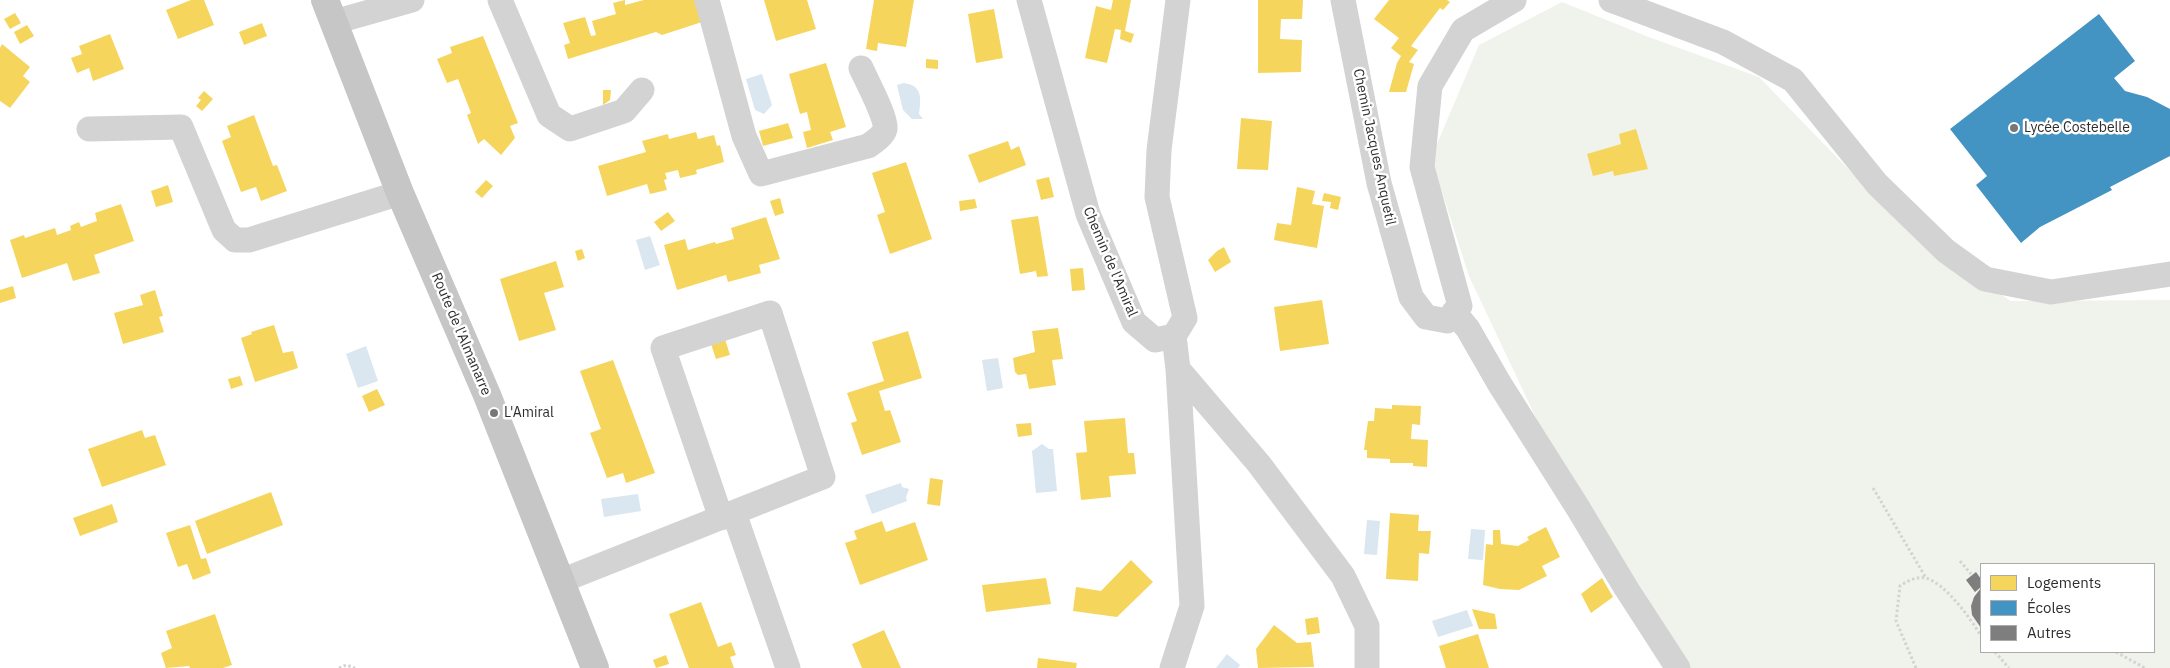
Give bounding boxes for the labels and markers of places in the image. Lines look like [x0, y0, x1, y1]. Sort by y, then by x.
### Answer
place label: Lycée Costebelle [2024, 120, 2130, 136]
marker: Lycée Costebelle [2008, 122, 2020, 134]
place label: L'Amiral [504, 405, 554, 421]
marker: L'Amiral [488, 407, 500, 419]

